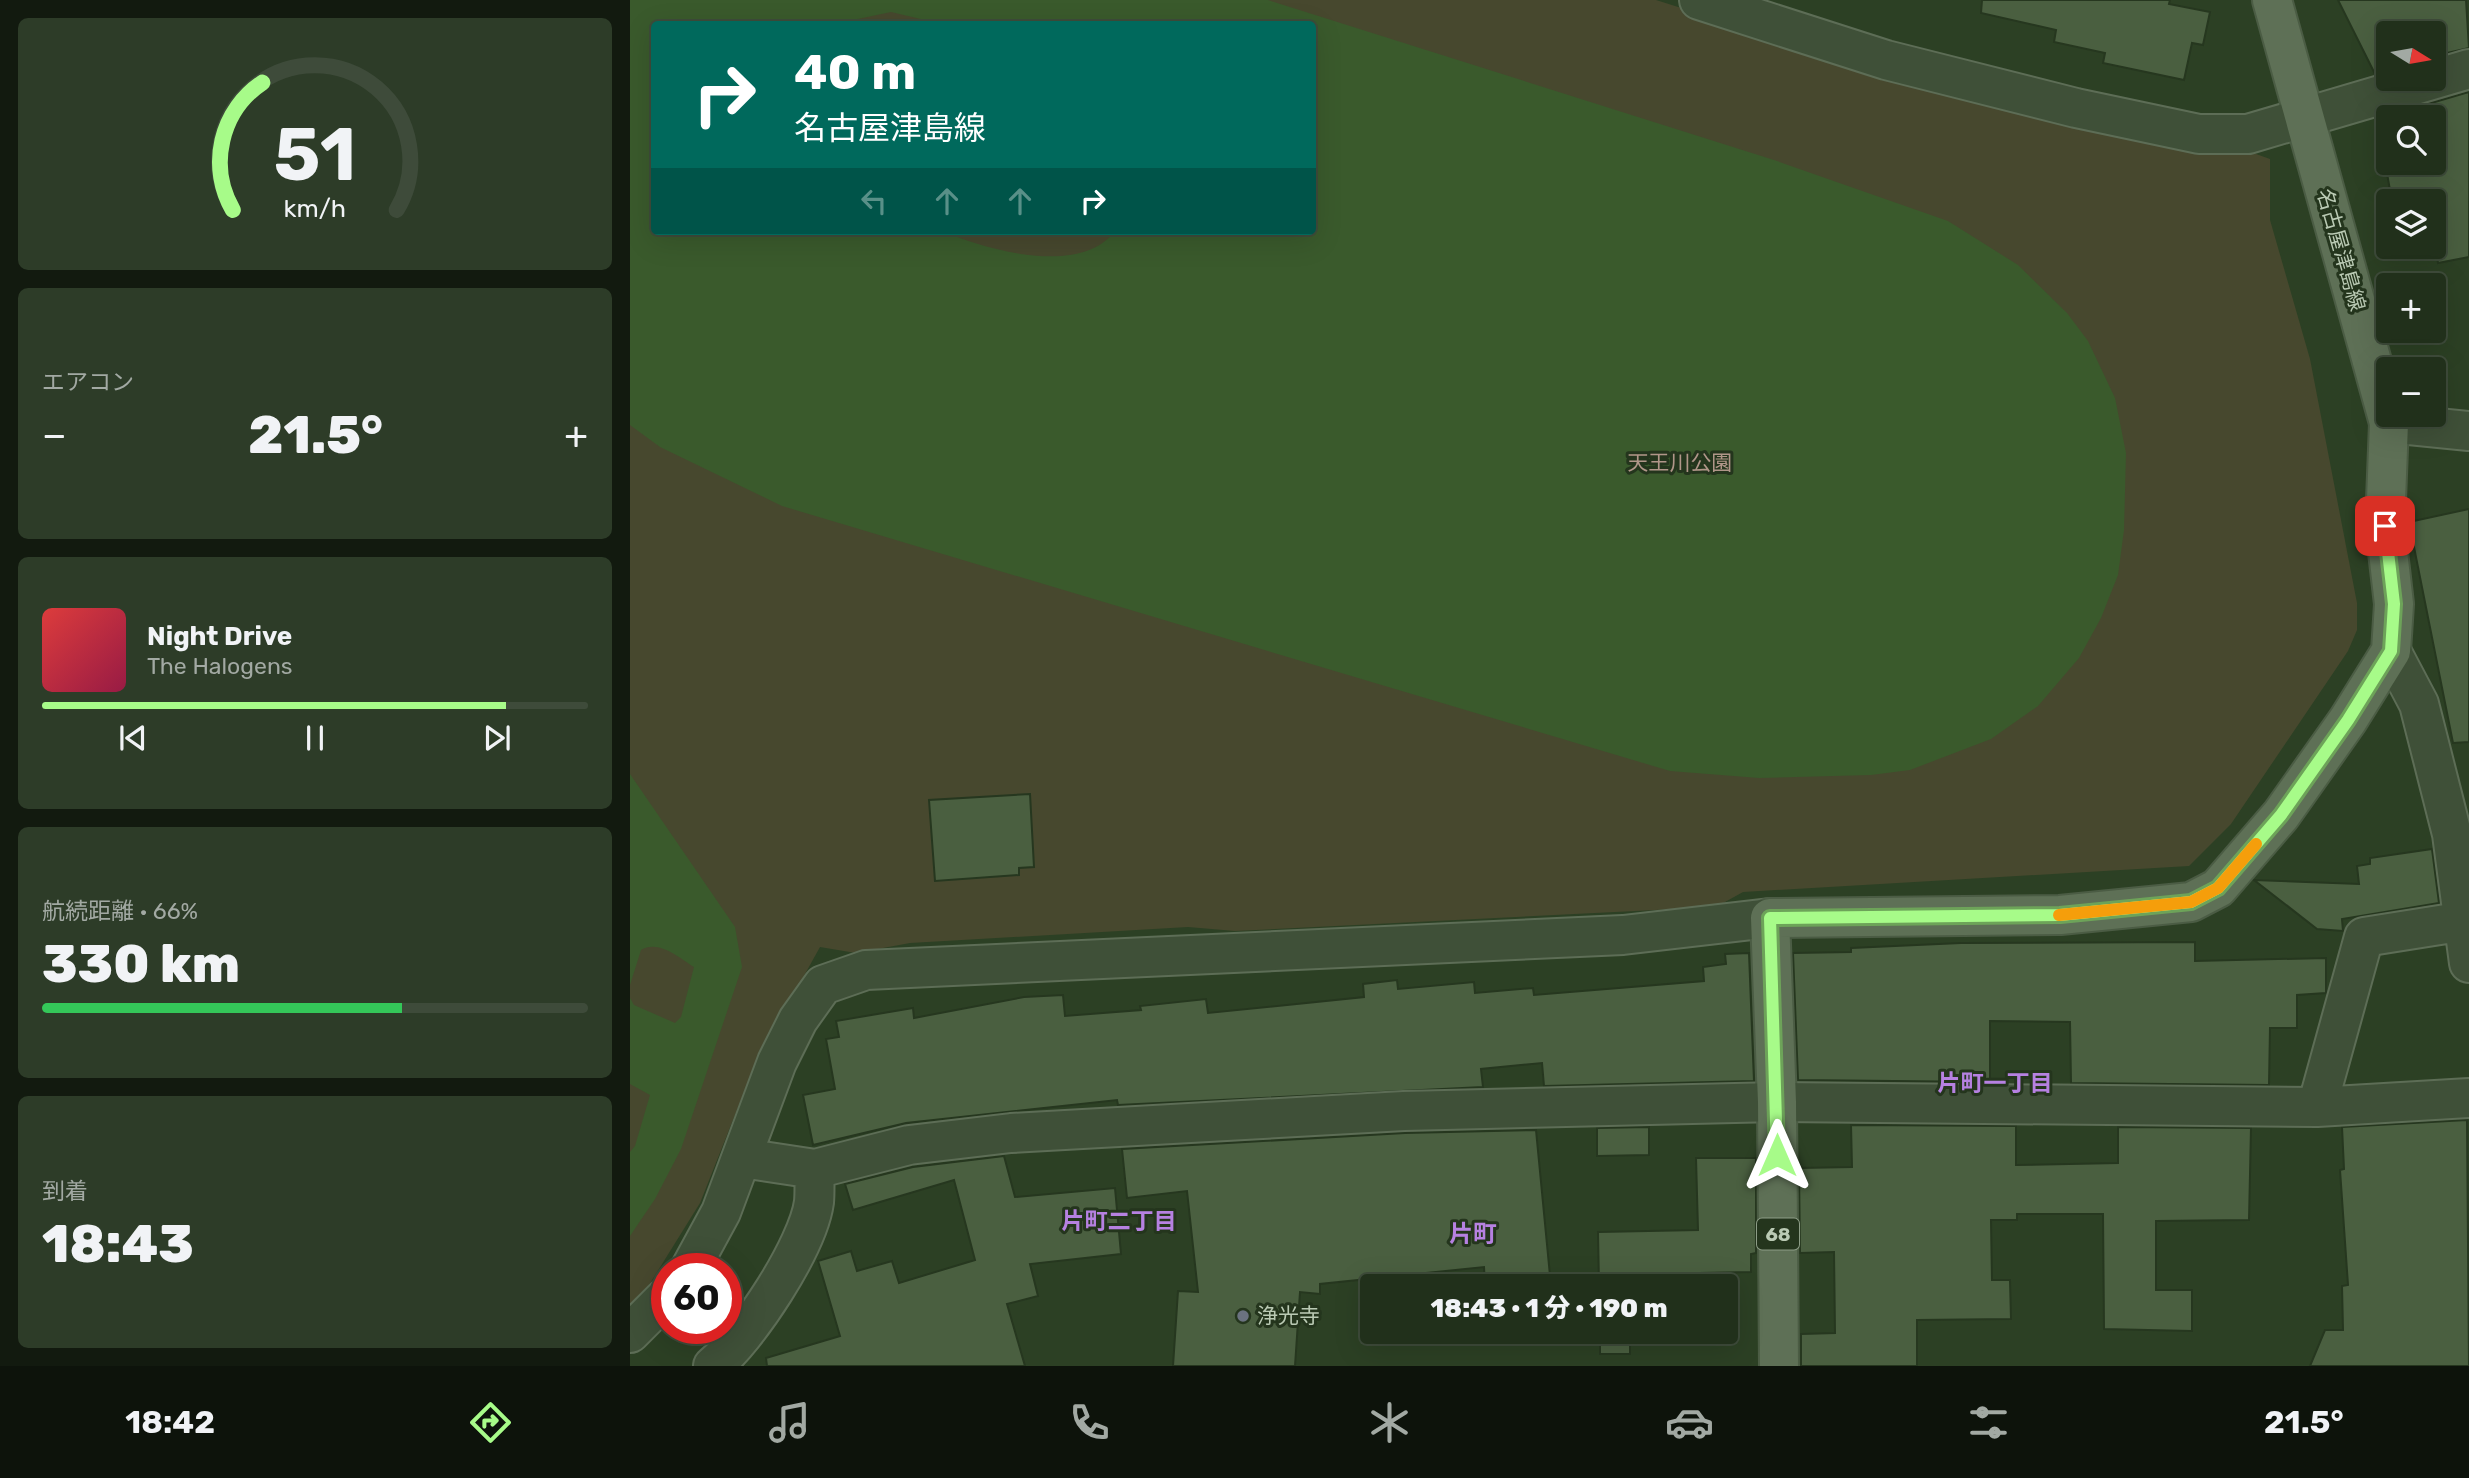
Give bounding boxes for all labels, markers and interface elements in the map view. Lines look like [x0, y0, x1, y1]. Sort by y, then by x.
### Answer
north arrow [2376, 21, 2446, 91]
map controls [2376, 21, 2446, 427]
text: 40 m [794, 43, 916, 101]
icon: right [679, 49, 770, 140]
button: search [2376, 105, 2446, 175]
text: 名古屋津島線 [794, 109, 986, 147]
text: 51 [274, 112, 356, 198]
icon: left [855, 182, 893, 220]
icon: ahead [928, 182, 966, 220]
icon: ahead [1001, 182, 1039, 220]
icon: right [1074, 182, 1112, 220]
street label: 名古屋津島線 [2312, 186, 2371, 314]
button: layers [2376, 189, 2446, 259]
text: km/h [284, 194, 346, 223]
button: + [2376, 273, 2446, 343]
button: − [2376, 357, 2446, 427]
text: エアコン [42, 368, 134, 396]
text: 21.5° [248, 404, 383, 466]
text: − [42, 412, 67, 458]
text: + [564, 412, 588, 458]
park label: 天王川公園 [1628, 450, 1733, 475]
pin [2355, 496, 2415, 556]
icon: arrive [2366, 507, 2404, 545]
text: Night Drive [147, 621, 292, 652]
text: The Halogens [147, 652, 293, 680]
icon: previous [114, 719, 152, 757]
icon: pause [296, 719, 334, 757]
icon: next [478, 719, 516, 757]
text: 航続距離 · 66% [42, 897, 198, 925]
text: 330 km [42, 933, 240, 995]
district label: 片町一丁目 [1938, 1069, 2053, 1097]
position arrow [1740, 1118, 1814, 1192]
text: 到着 [42, 1177, 88, 1205]
district label: 片町二丁目 [1062, 1207, 1177, 1235]
text: 18:43 [42, 1213, 194, 1275]
road number: 68 [1757, 1218, 1799, 1250]
district label: 片町 [1449, 1220, 1497, 1248]
speed limit sign: 60 [651, 1253, 742, 1344]
text: 18:43 · 1 分 · 190 m [1430, 1293, 1668, 1324]
place label: 浄光寺 [1257, 1303, 1320, 1328]
marker: 浄光寺 [1235, 1308, 1251, 1324]
icon: directions [466, 1398, 515, 1447]
icon: music [765, 1398, 814, 1447]
icon: phone [1065, 1398, 1114, 1447]
icon: climate [1365, 1398, 1414, 1447]
icon: car [1665, 1398, 1714, 1447]
icon: filters [1964, 1398, 2013, 1447]
text: 18:42 [125, 1403, 215, 1441]
text: 21.5° [2264, 1403, 2344, 1441]

